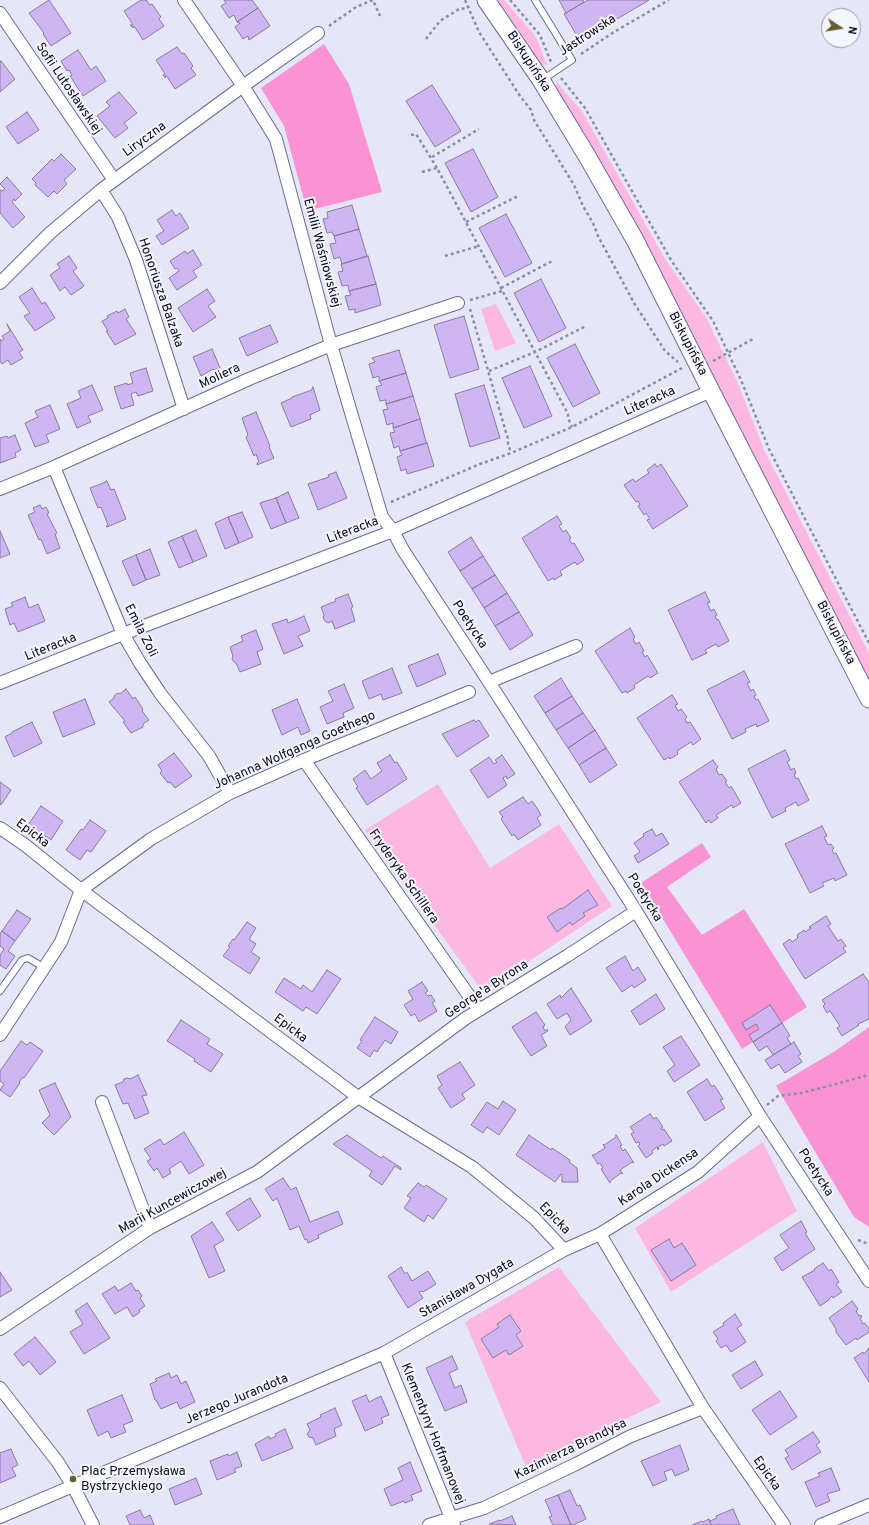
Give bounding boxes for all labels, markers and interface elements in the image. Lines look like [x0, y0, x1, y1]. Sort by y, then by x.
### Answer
north arrow [821, 8, 861, 48]
street label: Jastrowska [557, 12, 619, 60]
text: N [844, 25, 859, 36]
street label: Biskupińska [503, 29, 553, 95]
street label: Sofii Lutosławskiej [32, 40, 104, 138]
street label: Liryczna [120, 119, 170, 161]
street label: Emilii Waśniowskiej [299, 197, 343, 309]
street label: Honoriusza Balzaka [134, 236, 186, 350]
street label: Biskupińska [664, 309, 710, 379]
street label: Moliera [197, 361, 243, 393]
street label: Literacka [622, 384, 678, 420]
street label: Literacka [325, 514, 381, 548]
street label: Poetycka [448, 598, 490, 652]
street label: Biskupińska [812, 598, 858, 668]
street label: Emila Zoli [120, 602, 160, 660]
street label: Literacka [23, 631, 79, 665]
street label: Johanna Wolfganga Goethego [212, 708, 378, 794]
street label: Epicka [12, 816, 52, 852]
street label: Fryderyka Schillera [365, 827, 441, 927]
street label: Poetycka [623, 871, 665, 925]
street label: George'a Byrona [442, 957, 532, 1023]
street label: Epicka [270, 1011, 310, 1047]
street label: Karola Dickensa [616, 1146, 702, 1210]
street label: Poetycka [794, 1146, 836, 1200]
street label: Marii Kuncewiczowej [116, 1166, 230, 1238]
street label: Epicka [535, 1200, 573, 1238]
street label: Stanisława Dygata [417, 1256, 517, 1322]
street label: Klementyny Hoffmanowej [397, 1361, 467, 1507]
street label: Jerzego Jurandota [183, 1371, 291, 1429]
street label: Kazimierza Brandysa [513, 1416, 629, 1484]
street label: Epicka [749, 1454, 783, 1494]
place label: Plac Przemysława Bystrzyckiego [81, 1464, 186, 1495]
marker: Plac Przemysława Bystrzyckiego [68, 1474, 78, 1484]

